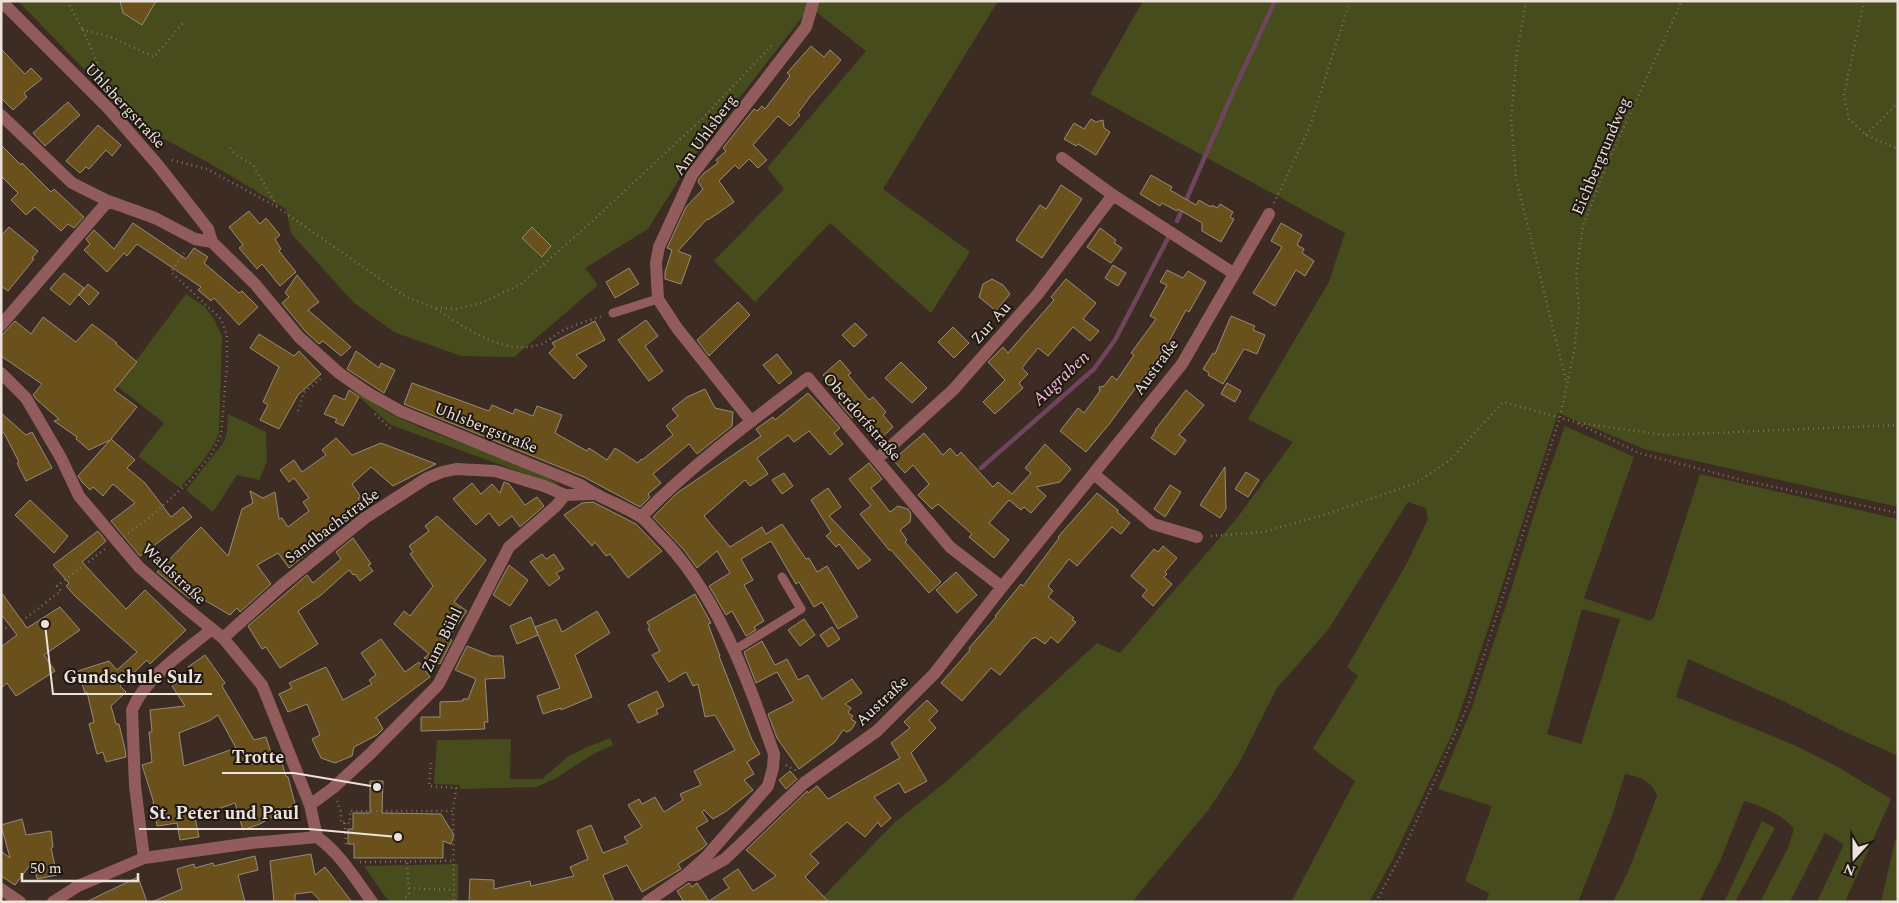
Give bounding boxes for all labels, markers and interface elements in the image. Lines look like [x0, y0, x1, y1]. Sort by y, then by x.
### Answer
street label: Uhlsbergstraße [79, 58, 171, 154]
street label: Am Uhlsberg [667, 89, 743, 181]
street label: Eichbergrundweg [1565, 93, 1637, 219]
street label: Zur Au [965, 296, 1017, 350]
street label: Austraße [1127, 334, 1185, 400]
water label: Augraben [1025, 344, 1096, 413]
street label: Oberdorfstraße [817, 368, 907, 466]
street label: Uhlsbergstraße [431, 396, 541, 460]
street label: Sandbachstraße [280, 482, 384, 570]
street label: Waldstraße [136, 538, 212, 610]
street label: Zum Bühl [415, 603, 469, 677]
callout: Gundschule Sulz [53, 661, 212, 694]
text: Gundschule Sulz [63, 664, 203, 691]
street label: Austraße [850, 670, 914, 732]
callout: Trotte [222, 740, 294, 773]
text: Trotte [232, 744, 284, 771]
callout: St. Peter und Paul [139, 796, 309, 829]
text: St. Peter und Paul [149, 800, 299, 827]
north arrow [1829, 833, 1879, 883]
scale bar [22, 850, 139, 882]
text: 50 m [30, 857, 62, 880]
text: N [1840, 858, 1859, 882]

